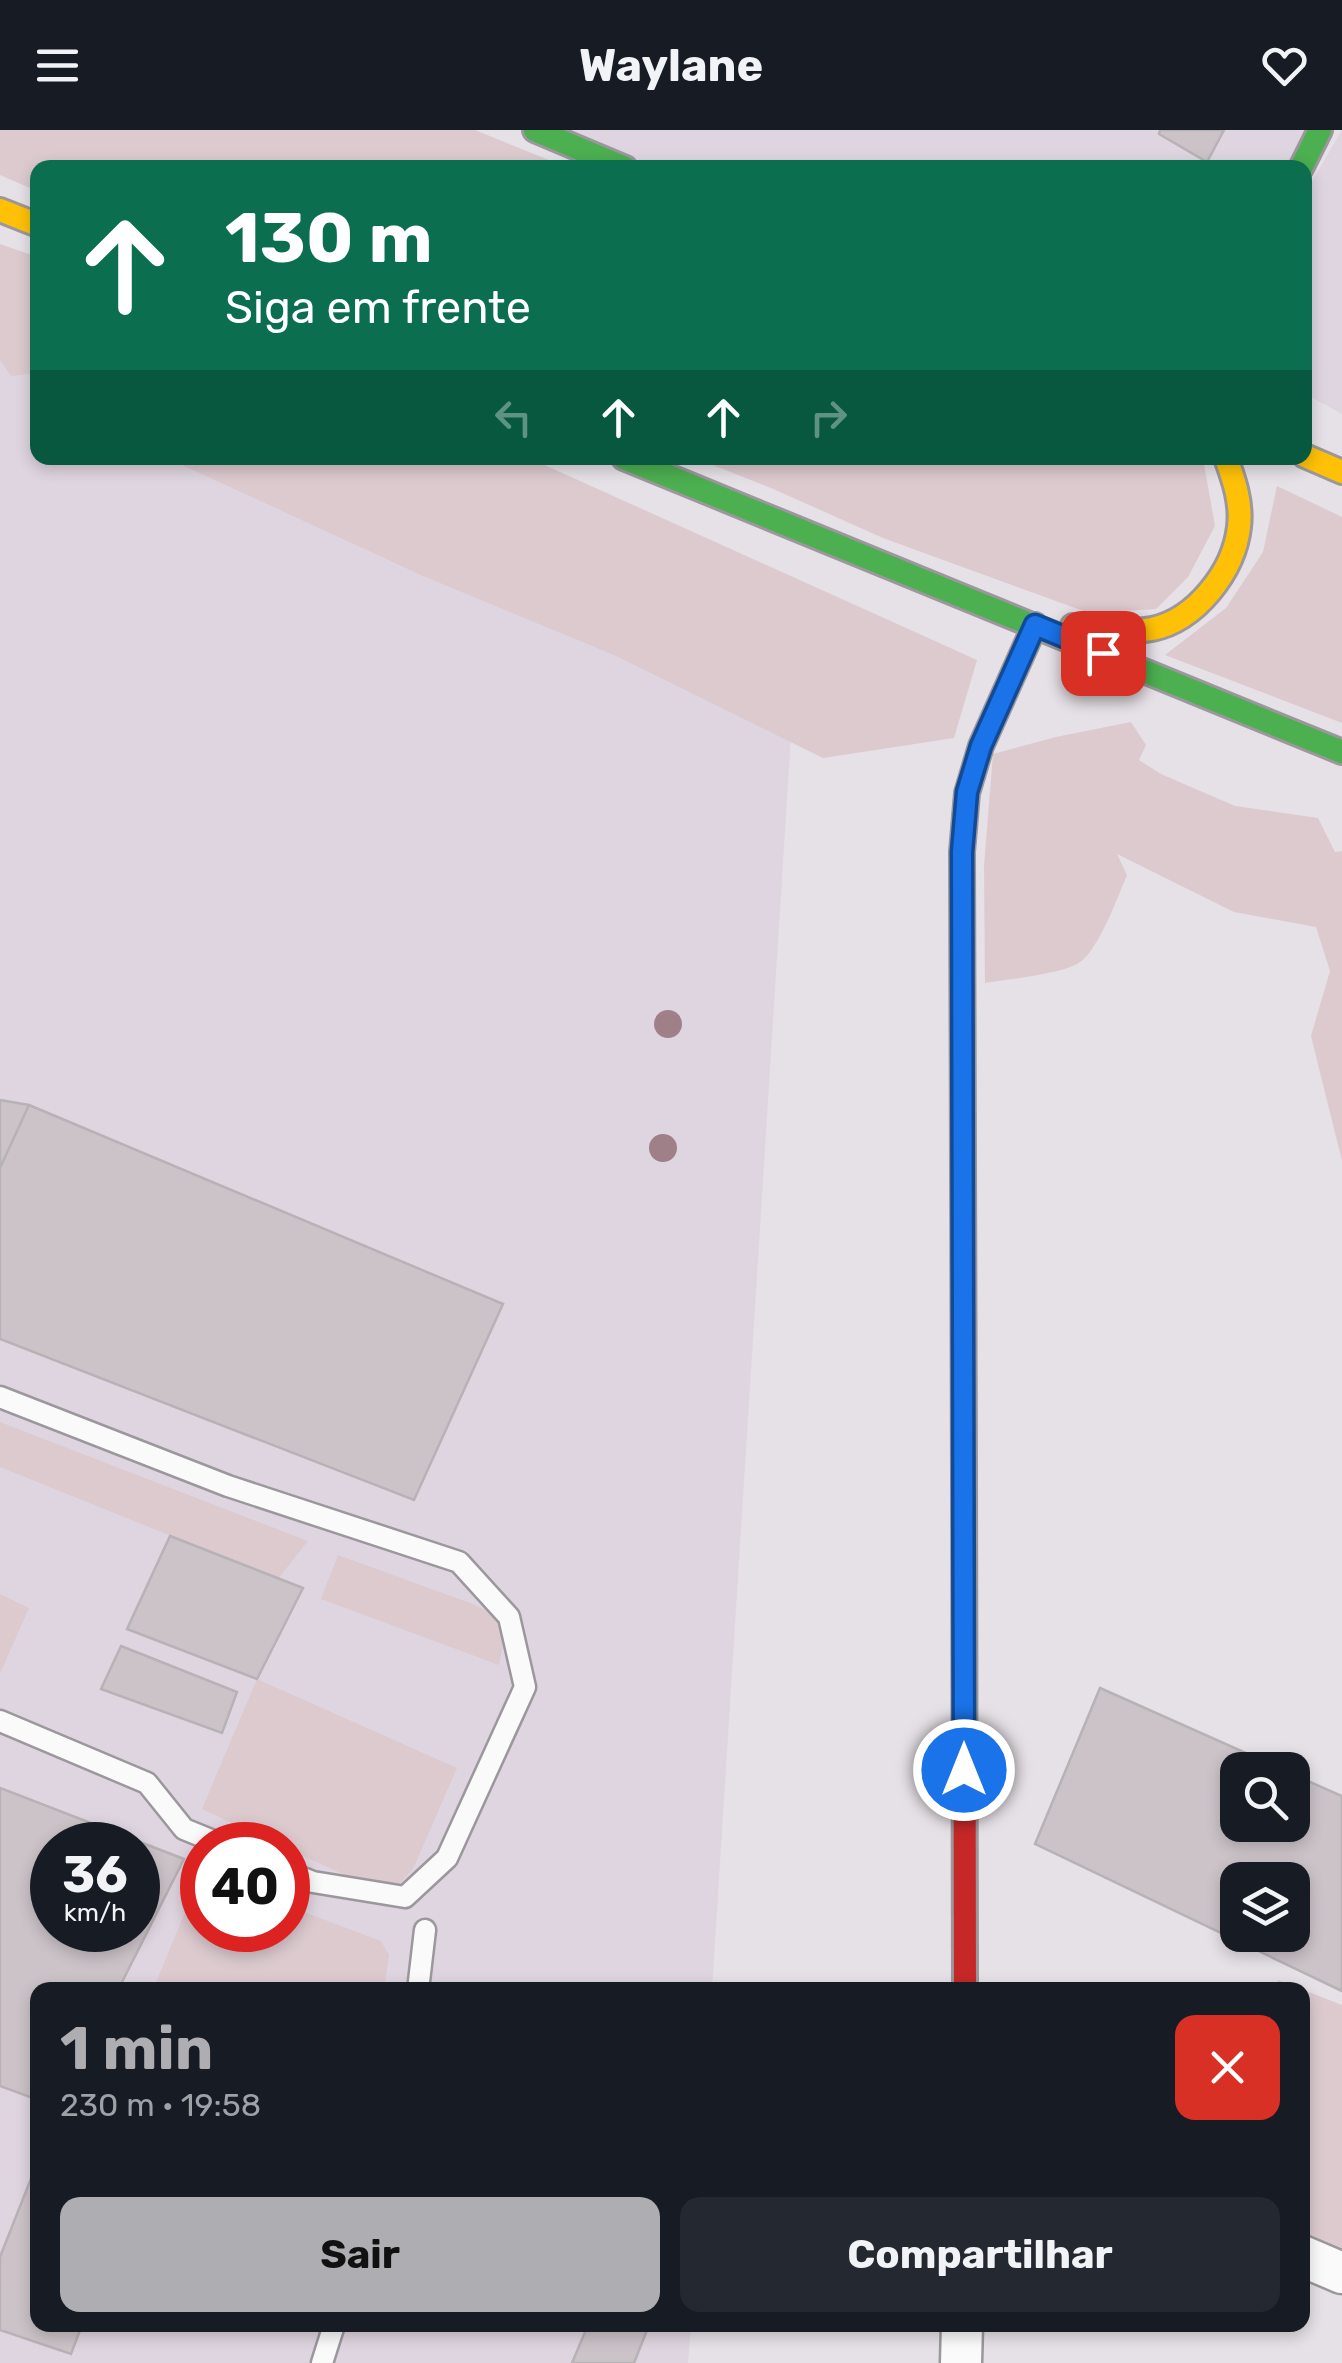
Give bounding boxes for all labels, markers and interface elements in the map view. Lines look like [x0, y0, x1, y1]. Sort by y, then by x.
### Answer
icon: menu [30, 38, 85, 93]
icon: heart [1257, 38, 1312, 93]
text: Waylane [579, 39, 763, 92]
text: 130 m [225, 197, 433, 280]
icon: ahead [60, 200, 190, 330]
text: Siga em frente [225, 281, 531, 334]
icon: left [486, 390, 541, 445]
icon: ahead [591, 390, 646, 445]
icon: ahead [696, 390, 751, 445]
icon: right [801, 390, 856, 445]
pin [1061, 611, 1146, 696]
icon: arrive [1076, 626, 1131, 681]
position arrow [912, 1718, 1016, 1822]
map controls [1220, 1752, 1310, 1952]
button: search [1220, 1752, 1310, 1842]
speed limit sign: 40 [180, 1822, 310, 1952]
text: 36 [62, 1845, 128, 1905]
button: layers [1220, 1862, 1310, 1952]
text: km/h [64, 1898, 126, 1927]
text: 1 min [60, 2013, 213, 2084]
button: close [1175, 2015, 1280, 2120]
text: 230 m · 19:58 [60, 2086, 261, 2124]
button: Sair [60, 2197, 660, 2312]
button: Compartilhar [680, 2197, 1280, 2312]

